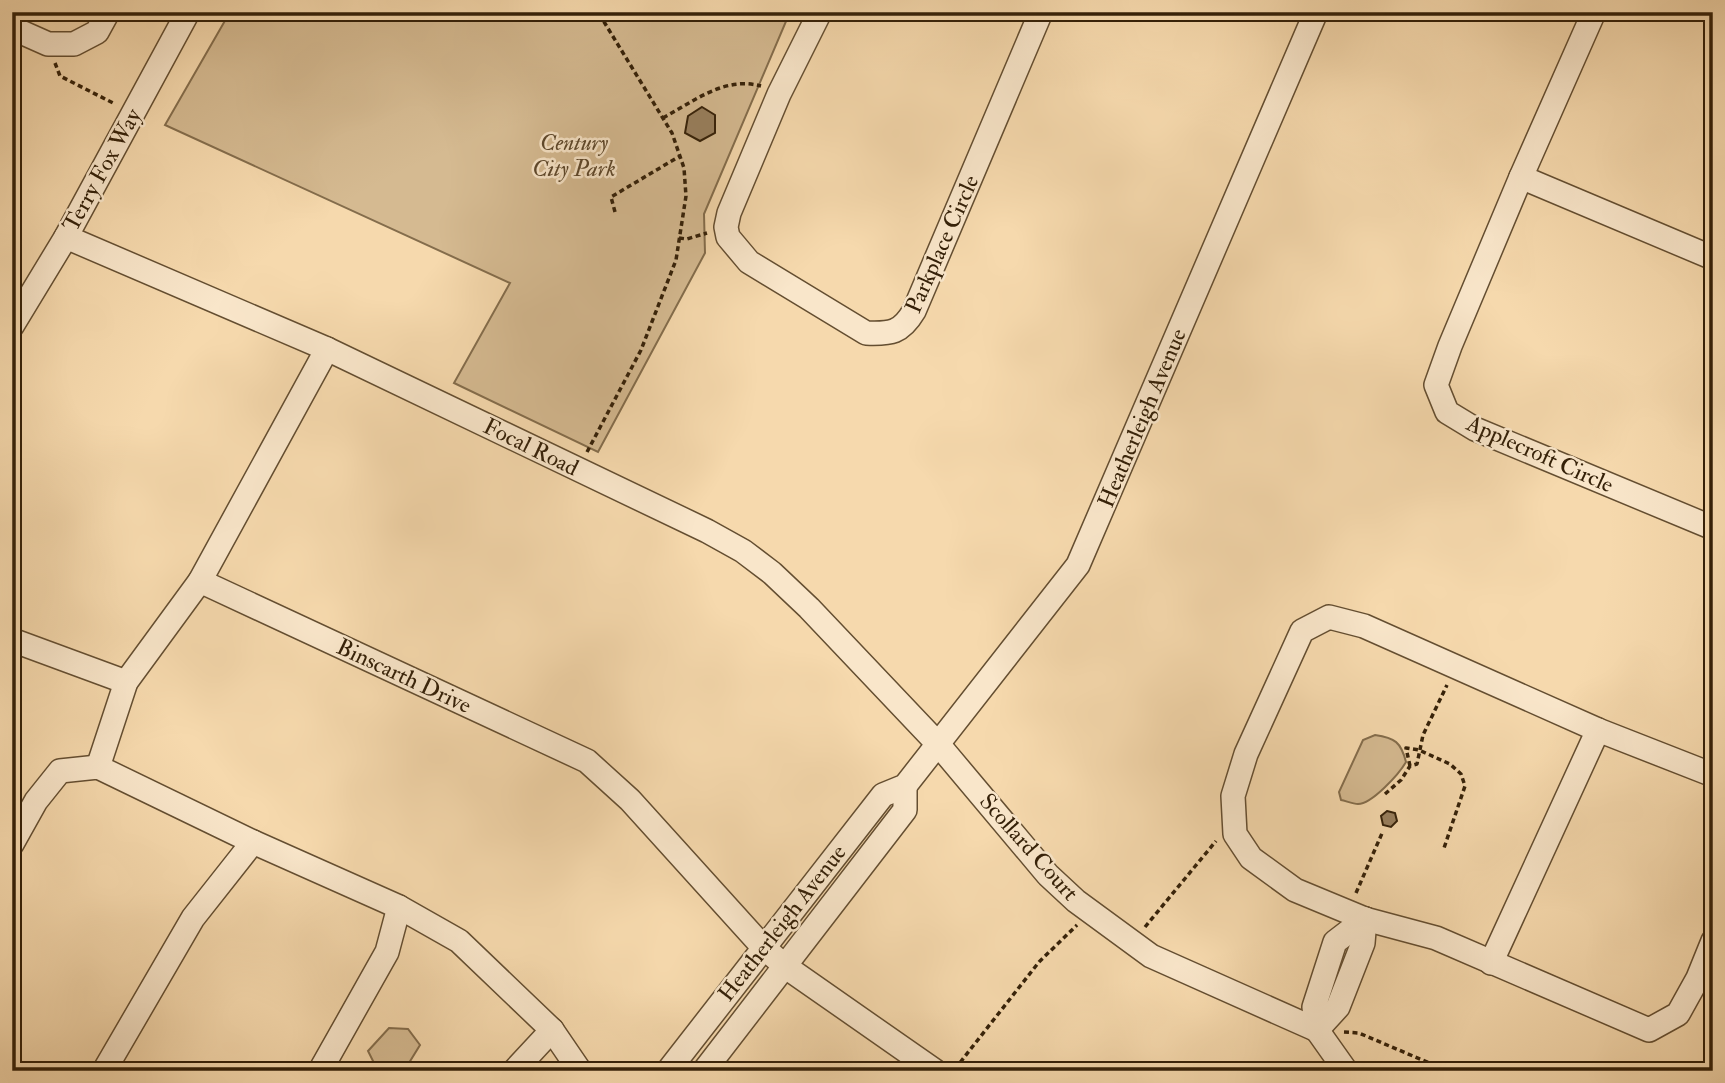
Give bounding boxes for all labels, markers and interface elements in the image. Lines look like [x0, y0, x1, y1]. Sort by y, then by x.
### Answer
street label: Terry Fox Way [56, 103, 148, 237]
park label: Century City Park [532, 128, 616, 183]
street label: Parkplace Circle [899, 170, 986, 318]
street label: Heatherleigh Avenue [1091, 324, 1193, 512]
street label: Applecroft Circle [1461, 408, 1618, 500]
street label: Focal Road [479, 412, 583, 482]
street label: Binscarth Drive [332, 632, 476, 720]
street label: Scollard Court [973, 787, 1085, 907]
street label: Heatherleigh Avenue [712, 838, 853, 1007]

